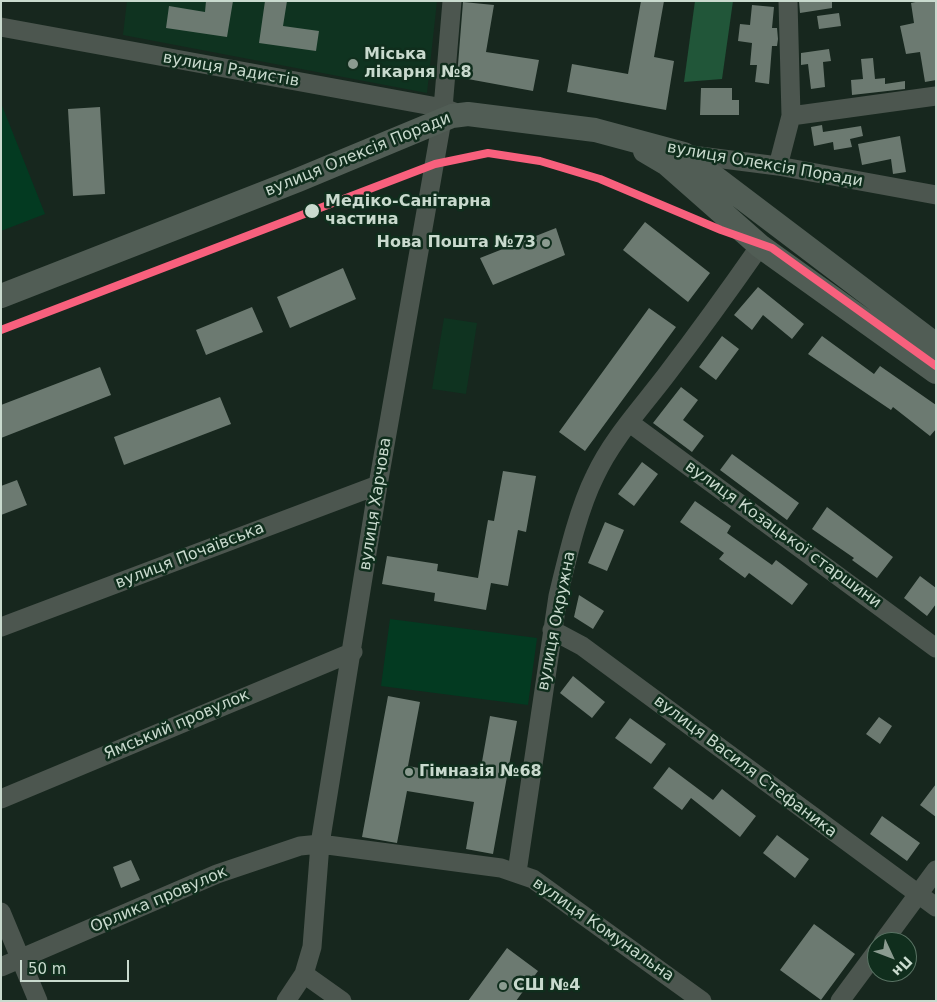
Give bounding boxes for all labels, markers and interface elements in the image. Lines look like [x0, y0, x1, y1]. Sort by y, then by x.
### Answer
place label: Міська лікарня №8 [364, 45, 472, 83]
street label: вулиця Радистів [161, 49, 301, 91]
marker: Міська лікарня №8 [346, 57, 360, 71]
street label: вулиця Олексія Поради [262, 109, 454, 201]
street label: вулиця Олексія Поради [666, 138, 864, 192]
place label: Медіко-Санітарна частина [325, 192, 491, 230]
marker: Медіко-Санітарна частина [303, 202, 321, 220]
place label: Нова Пошта №73 [377, 233, 536, 253]
marker: Нова Пошта №73 [540, 237, 552, 249]
street label: вулиця Харчова [356, 436, 396, 572]
street label: вулиця Козацької старшини [681, 457, 885, 613]
street label: вулиця Почаївська [113, 519, 267, 593]
street label: вулиця Окружна [534, 550, 580, 692]
street label: Ямський провулок [101, 686, 253, 764]
street label: вулиця Василя Стефаника [650, 692, 840, 842]
place label: Гімназія №68 [419, 762, 542, 782]
marker: Гімназія №68 [403, 766, 415, 778]
street label: Орлика провулок [88, 862, 230, 938]
street label: вулиця Комунальна [529, 874, 677, 986]
north arrow [867, 932, 917, 982]
scale bar [22, 950, 131, 982]
text: Пн [889, 953, 915, 980]
text: 50 m [28, 960, 66, 978]
place label: СШ №4 [513, 976, 580, 996]
marker: СШ №4 [497, 980, 509, 992]

